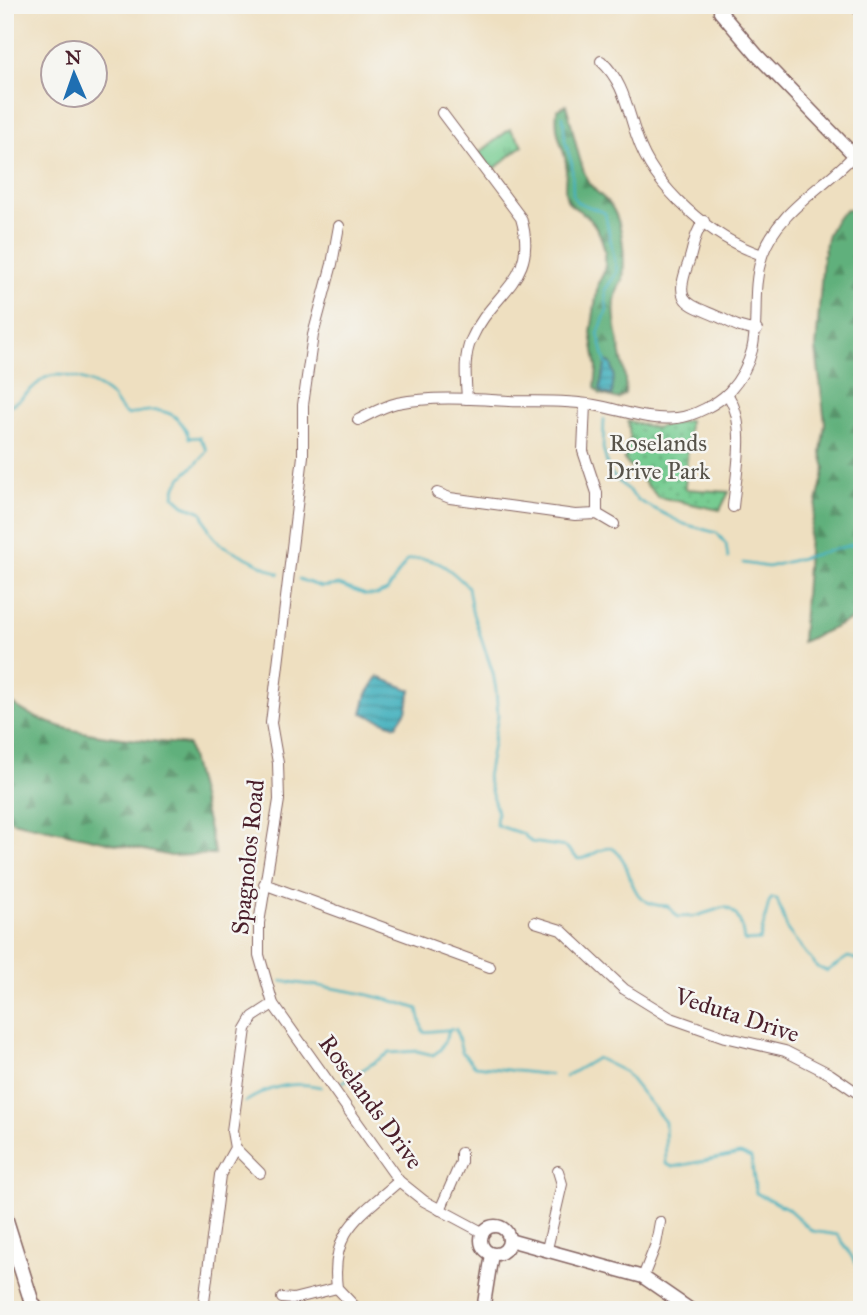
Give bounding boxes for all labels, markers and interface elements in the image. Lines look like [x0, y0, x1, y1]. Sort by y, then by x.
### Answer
north arrow [38, 38, 108, 108]
text: N [65, 46, 82, 69]
park label: Roselands Drive Park [606, 428, 711, 486]
street label: Spagnolos Road [225, 778, 271, 936]
street label: Veduta Drive [670, 980, 803, 1049]
street label: Roselands Drive [312, 1029, 430, 1175]

